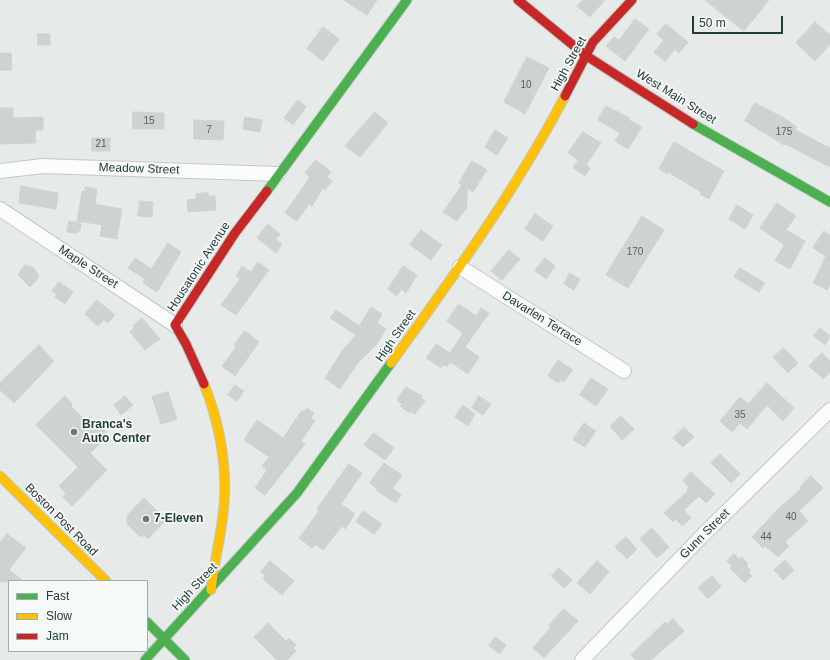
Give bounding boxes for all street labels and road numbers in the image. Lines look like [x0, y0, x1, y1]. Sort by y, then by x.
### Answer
street label: High Street [548, 34, 590, 94]
street label: West Main Street [633, 67, 719, 127]
street label: Meadow Street [98, 160, 180, 178]
street label: Housatonic Avenue [165, 220, 233, 314]
street label: Maple Street [56, 242, 120, 292]
street label: Davarlen Terrace [499, 289, 585, 349]
street label: High Street [373, 307, 419, 365]
street label: Boston Post Road [22, 481, 100, 559]
street label: Gunn Street [677, 506, 733, 562]
street label: High Street [169, 560, 221, 614]

